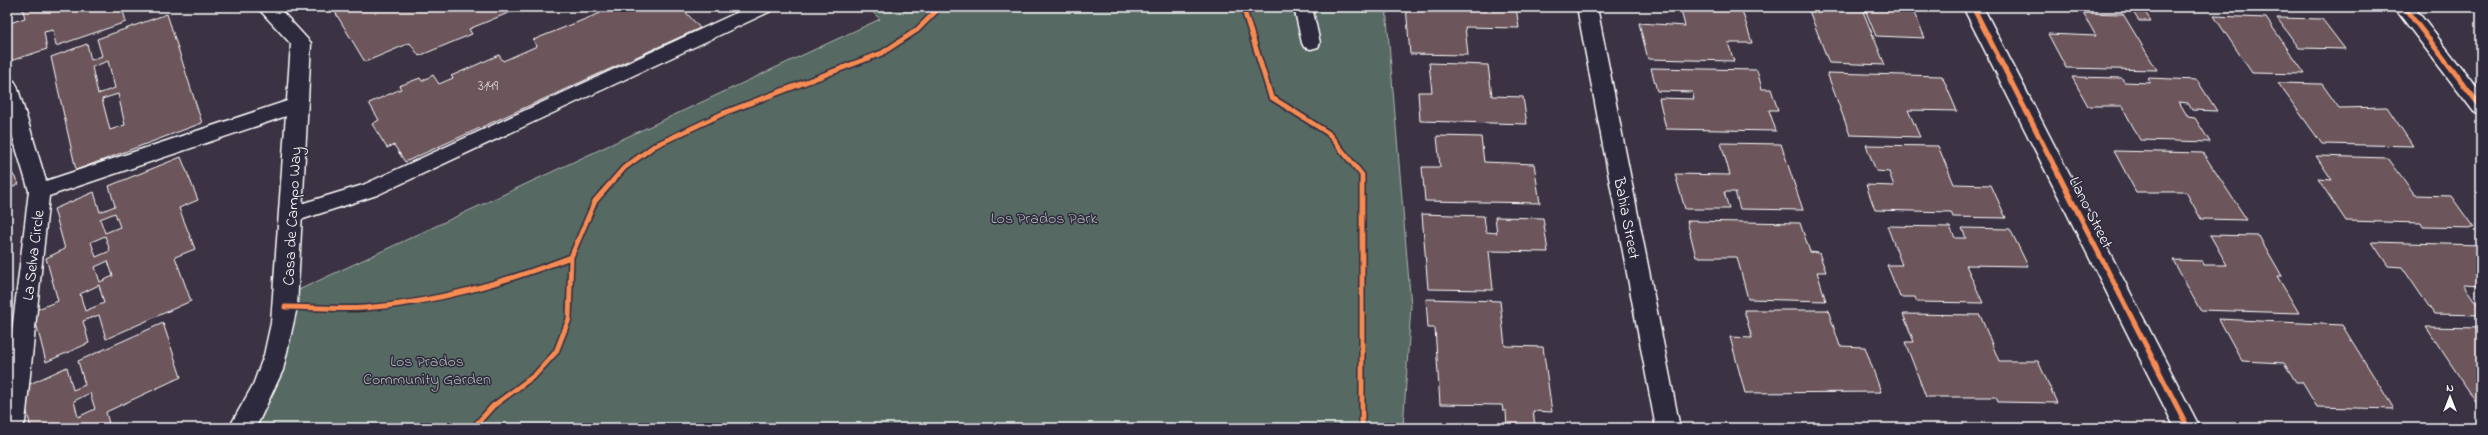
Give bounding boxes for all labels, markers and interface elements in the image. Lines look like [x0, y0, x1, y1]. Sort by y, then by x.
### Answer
house number: 3149 [478, 76, 499, 97]
street label: Casa de Campo Way [277, 146, 309, 286]
street label: Llano Street [2062, 173, 2119, 254]
street label: Bahia Street [1606, 174, 1646, 262]
park label: Los Prados Park [991, 207, 1098, 231]
street label: La Selva Circle [17, 208, 52, 302]
park label: Los Prados Community Garden [363, 350, 491, 392]
north arrow [2430, 377, 2470, 417]
text: N [2446, 380, 2454, 396]

